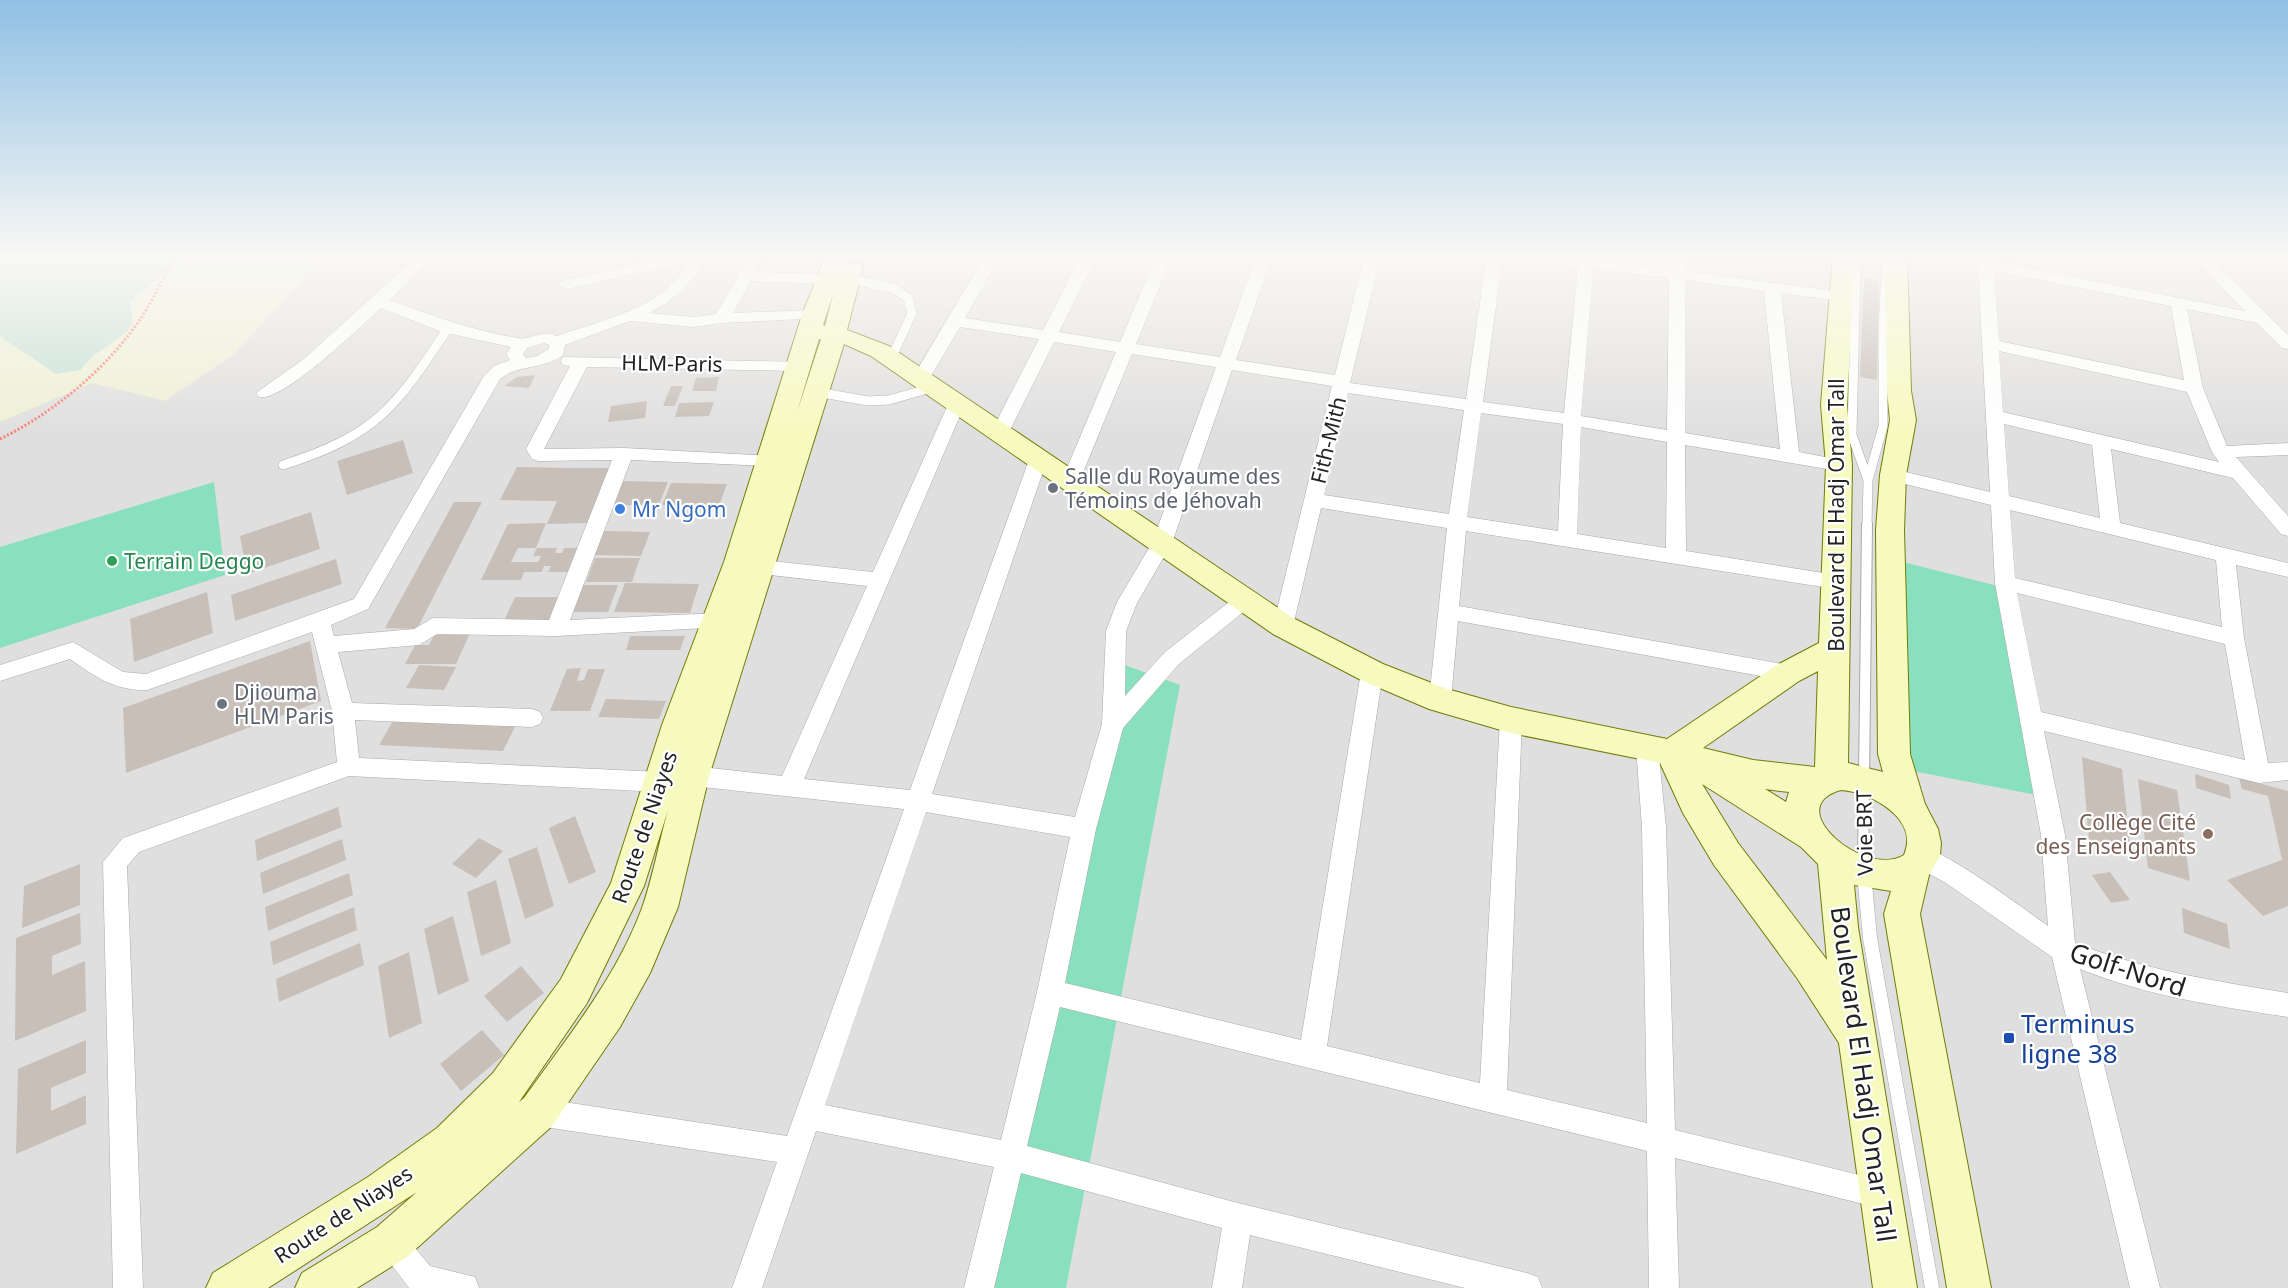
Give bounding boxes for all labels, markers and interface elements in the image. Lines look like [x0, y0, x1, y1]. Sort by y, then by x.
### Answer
street label: HLM-Paris [621, 348, 723, 378]
street label: Boulevard El Hadj Omar Tall [1822, 378, 1850, 652]
street label: Fith-Mith [1304, 394, 1352, 486]
place label: Salle du Royaume des Témoins de Jéhovah [1065, 462, 1280, 514]
marker: Salle du Royaume des Témoins de Jéhovah [1046, 481, 1060, 495]
place label: Mr Ngom [632, 495, 726, 523]
marker: Mr Ngom [613, 502, 627, 516]
place label: Terrain Deggo [124, 547, 264, 575]
marker: Terrain Deggo [105, 554, 119, 568]
place label: Djiouma HLM Paris [234, 678, 334, 730]
marker: Djiouma HLM Paris [215, 697, 229, 711]
street label: Route de Niayes [605, 747, 683, 907]
street label: Voie BRT [1849, 789, 1879, 876]
place label: Collège Cité des Enseignants [2035, 808, 2196, 860]
marker: Collège Cité des Enseignants [2201, 827, 2215, 841]
street label: Boulevard El Hadj Omar Tall [1823, 904, 1905, 1244]
street label: Golf-Nord [2065, 933, 2191, 1005]
place label: Terminus ligne 38 [2021, 1005, 2135, 1071]
marker: Terminus ligne 38 [2002, 1031, 2016, 1045]
street label: Route de Niayes [268, 1159, 418, 1269]

